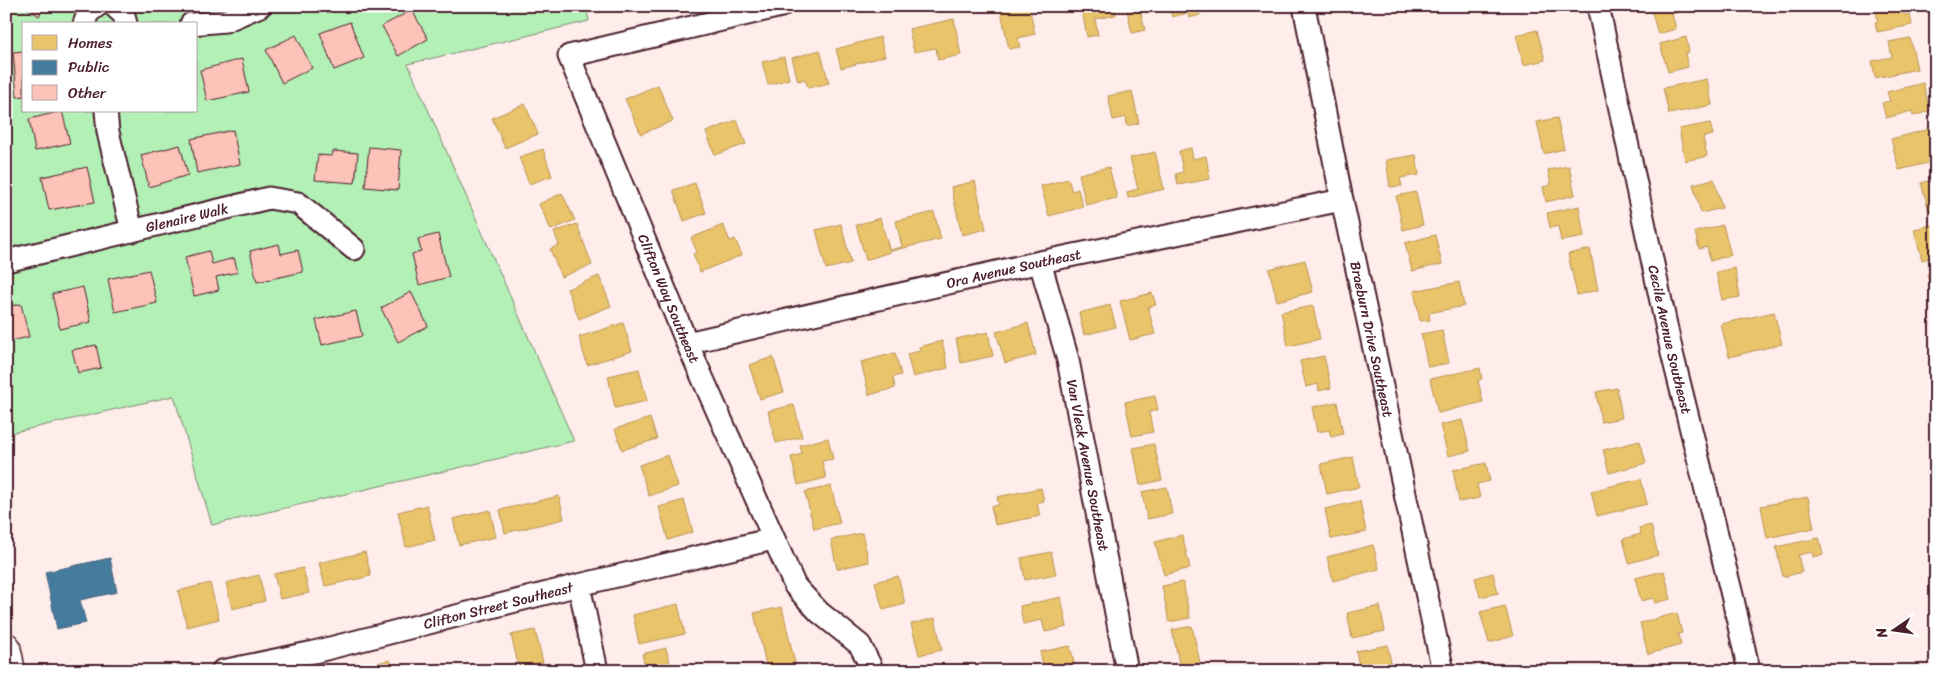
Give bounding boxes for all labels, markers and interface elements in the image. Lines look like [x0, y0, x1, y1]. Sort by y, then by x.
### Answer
legend [22, 22, 198, 112]
text: Homes [68, 30, 112, 56]
text: Public [68, 54, 110, 80]
text: Other [68, 80, 107, 106]
street label: Glenaire Walk [143, 196, 231, 240]
street label: Clifton Way Southeast [631, 230, 707, 367]
street label: Ora Avenue Southeast [944, 241, 1083, 296]
street label: Braeburn Drive Southeast [1343, 259, 1401, 419]
street label: Cecile Avenue Southeast [1641, 262, 1699, 416]
street label: Van Vleck Avenue Southeast [1059, 377, 1116, 553]
street label: Clifton Street Southeast [421, 574, 577, 636]
north arrow [1870, 604, 1920, 654]
text: N [1868, 625, 1895, 641]

